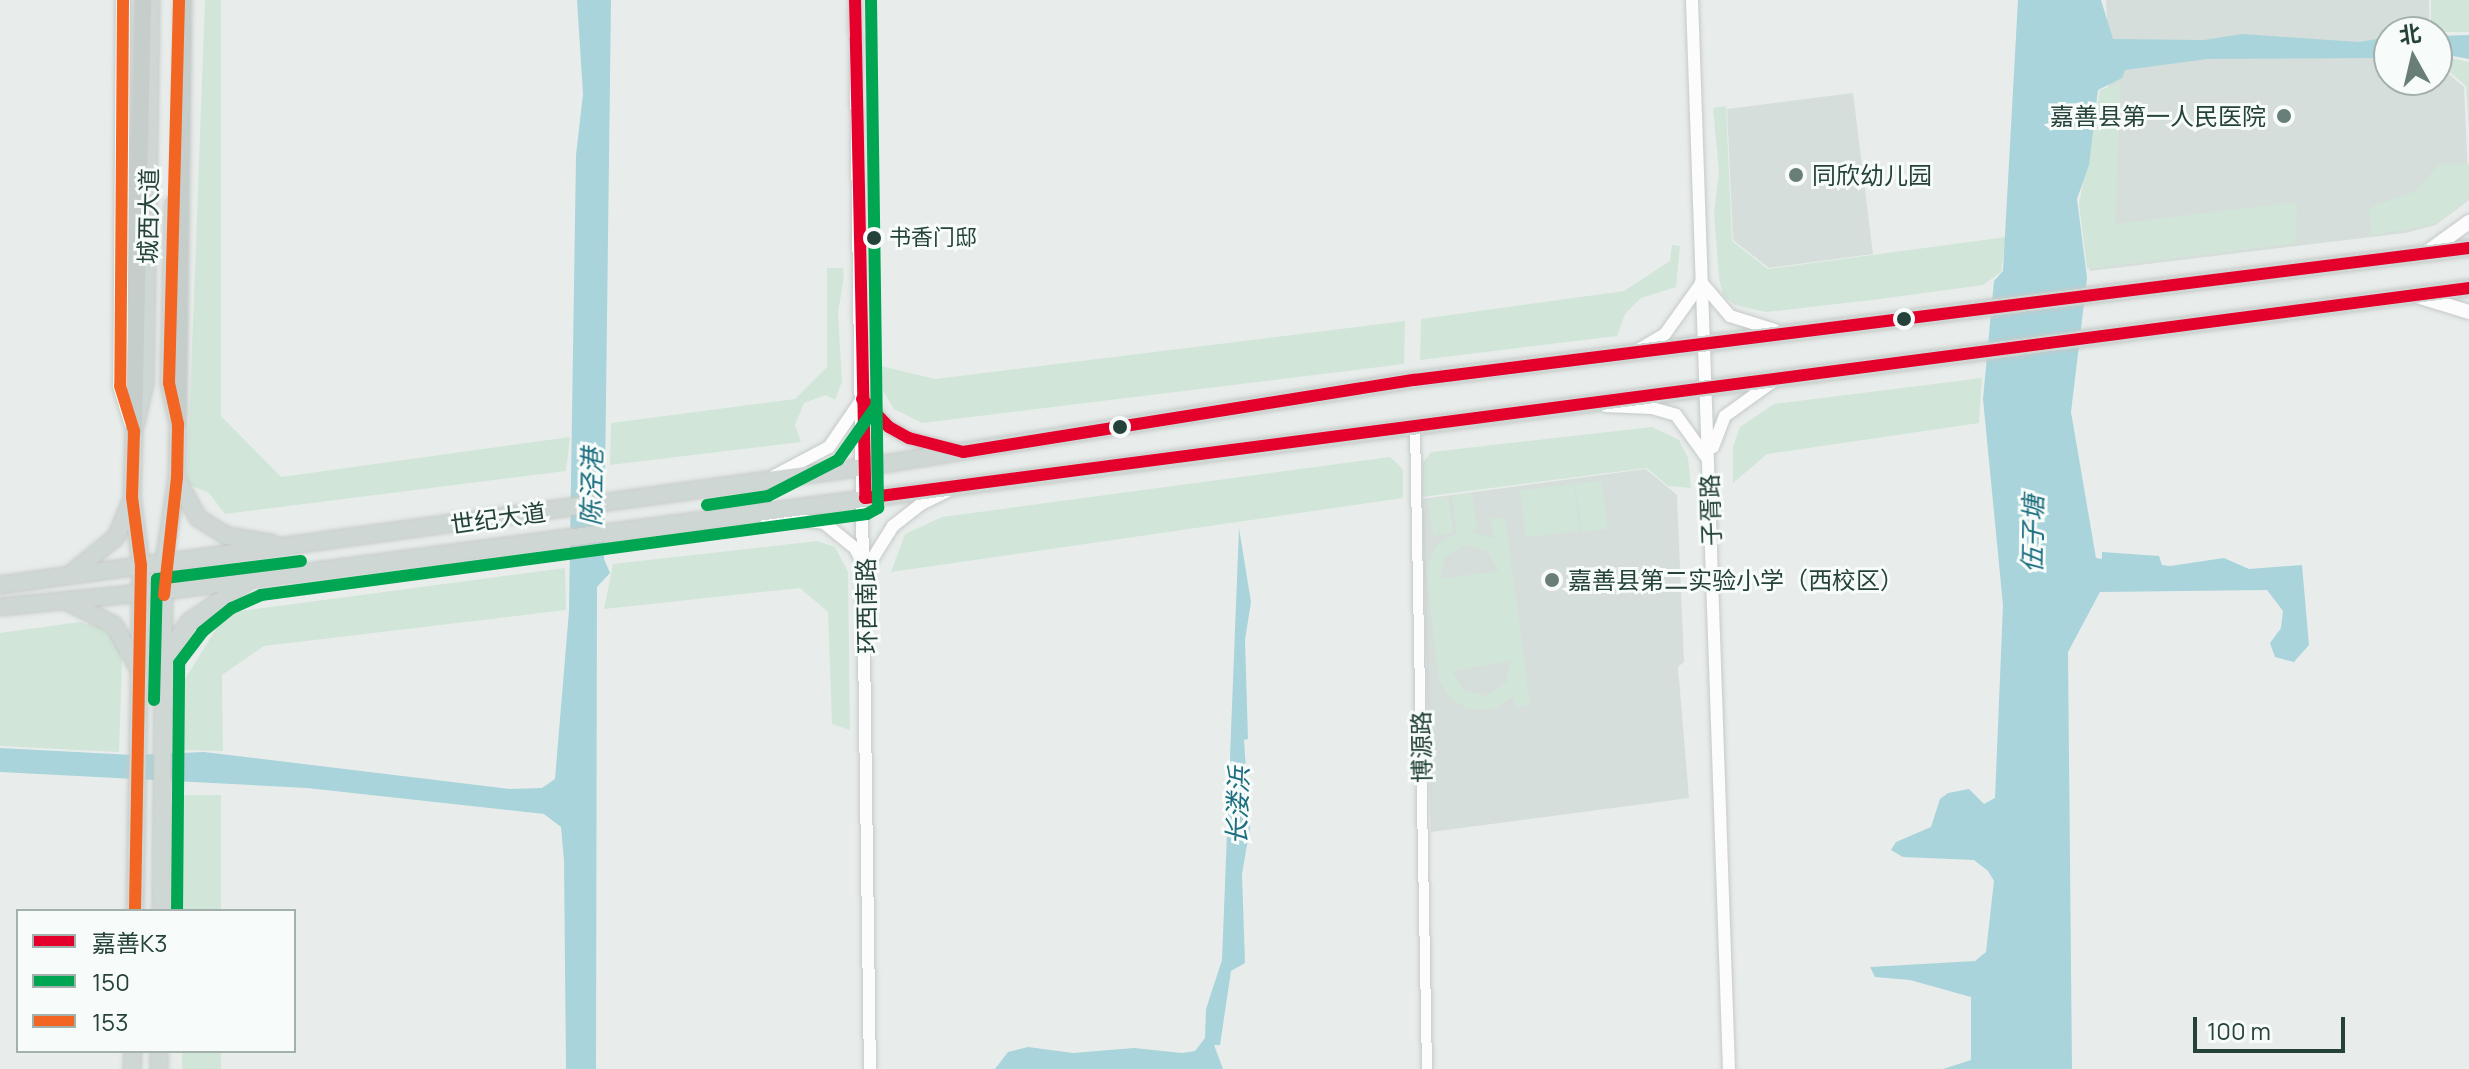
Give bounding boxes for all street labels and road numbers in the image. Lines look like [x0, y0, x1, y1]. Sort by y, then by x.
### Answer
street label: 城西大道 [133, 168, 163, 264]
street label: 子胥路 [1694, 474, 1726, 546]
street label: 世纪大道 [448, 497, 548, 539]
street label: 环西南路 [851, 558, 881, 654]
street label: 博源路 [1406, 711, 1436, 783]

